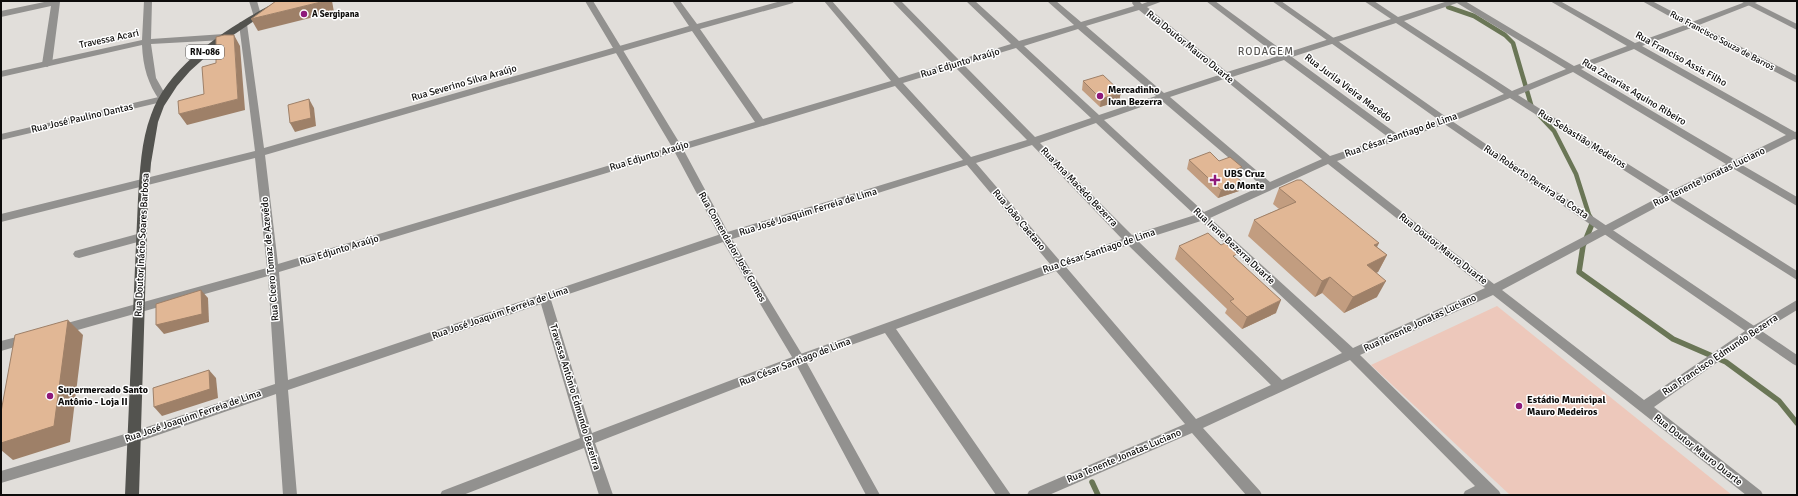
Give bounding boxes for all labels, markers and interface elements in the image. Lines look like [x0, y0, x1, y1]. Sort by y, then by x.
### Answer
street label: Rua Doutor Mauro Duarte [1144, 8, 1236, 86]
marker: A Sergipana [299, 9, 309, 19]
place label: A Sergipana [312, 9, 360, 20]
street label: Rua Francisco Souza de Barros [1668, 9, 1776, 73]
street label: Travessa Acari [78, 27, 140, 51]
street label: Rua Franciso Assis Filho [1633, 29, 1729, 89]
road number: RN-086 [186, 45, 224, 59]
street label: Rua Edjunto Araújo [919, 45, 1001, 81]
district label: RODAGEM [1238, 45, 1294, 58]
street label: Rua Jurila Vieira Macêdo [1302, 51, 1394, 125]
street label: Rua Zacarias Aquino Ribeiro [1580, 56, 1688, 128]
street label: Rua Severino Silva Araújo [410, 62, 518, 104]
place label: Mercadinho Ivan Bezerra [1108, 84, 1162, 108]
marker: Mercadinho Ivan Bezerra [1095, 91, 1105, 101]
street label: Rua José Paulino Dantas [30, 100, 135, 136]
street label: Rua Sebastião Medeiros [1536, 107, 1629, 171]
street label: Rua César Santiago de Lima [1343, 110, 1459, 160]
street label: Rua Edjunto Araújo [608, 138, 690, 174]
street label: Rua Roberto Pereira da Costa [1481, 142, 1591, 222]
street label: Rua Ana Macêdo Bezerra [1038, 145, 1120, 229]
street label: Rua Tenente Jonatas Luciano [1651, 145, 1767, 209]
place label: UBS Cruz do Monte [1224, 168, 1265, 192]
street label: Rua Doutor Inácio Soares Barbosa [132, 173, 152, 317]
marker: UBS Cruz do Monte [1209, 174, 1221, 186]
street label: Rua José Joaquim Ferreia de Lima [738, 185, 878, 239]
street label: Rua João Caetano [990, 187, 1048, 253]
street label: Rua Comendador José Gomes [696, 190, 769, 305]
street label: Rua Cícero Tomaz de Azevêdo [259, 196, 281, 322]
street label: Rua Irene Bezerra Duarte [1191, 205, 1277, 287]
street label: Rua Doutor Mauro Duarte [1396, 211, 1490, 287]
street label: Rua César Santiago de Lima [1041, 226, 1157, 276]
street label: Rua Edjunto Araújo [298, 232, 380, 268]
street label: Rua José Joaquim Ferreia de Lima [430, 284, 570, 342]
street label: Rua Tenente Jonatas Luciano [1362, 292, 1478, 354]
street label: Rua Francisco Edmundo Bezerra [1660, 312, 1780, 398]
street label: Travessa Antônio Edmundo Bezeirra [547, 323, 603, 471]
street label: Rua César Santiago de Lima [738, 335, 852, 389]
place label: Supermercado Santo Antônio - Loja II [58, 384, 148, 408]
street label: Rua José Joaquim Ferreia de Lima [123, 387, 263, 445]
marker: Supermercado Santo Antônio - Loja II [45, 391, 55, 401]
place label: Estádio Municipal Mauro Medeiros [1527, 394, 1606, 418]
marker: Estádio Municipal Mauro Medeiros [1514, 401, 1524, 411]
street label: Rua Doutor Mauro Duarte [1651, 412, 1745, 488]
street label: Rua Tenente Jonatas Luciano [1065, 426, 1183, 486]

